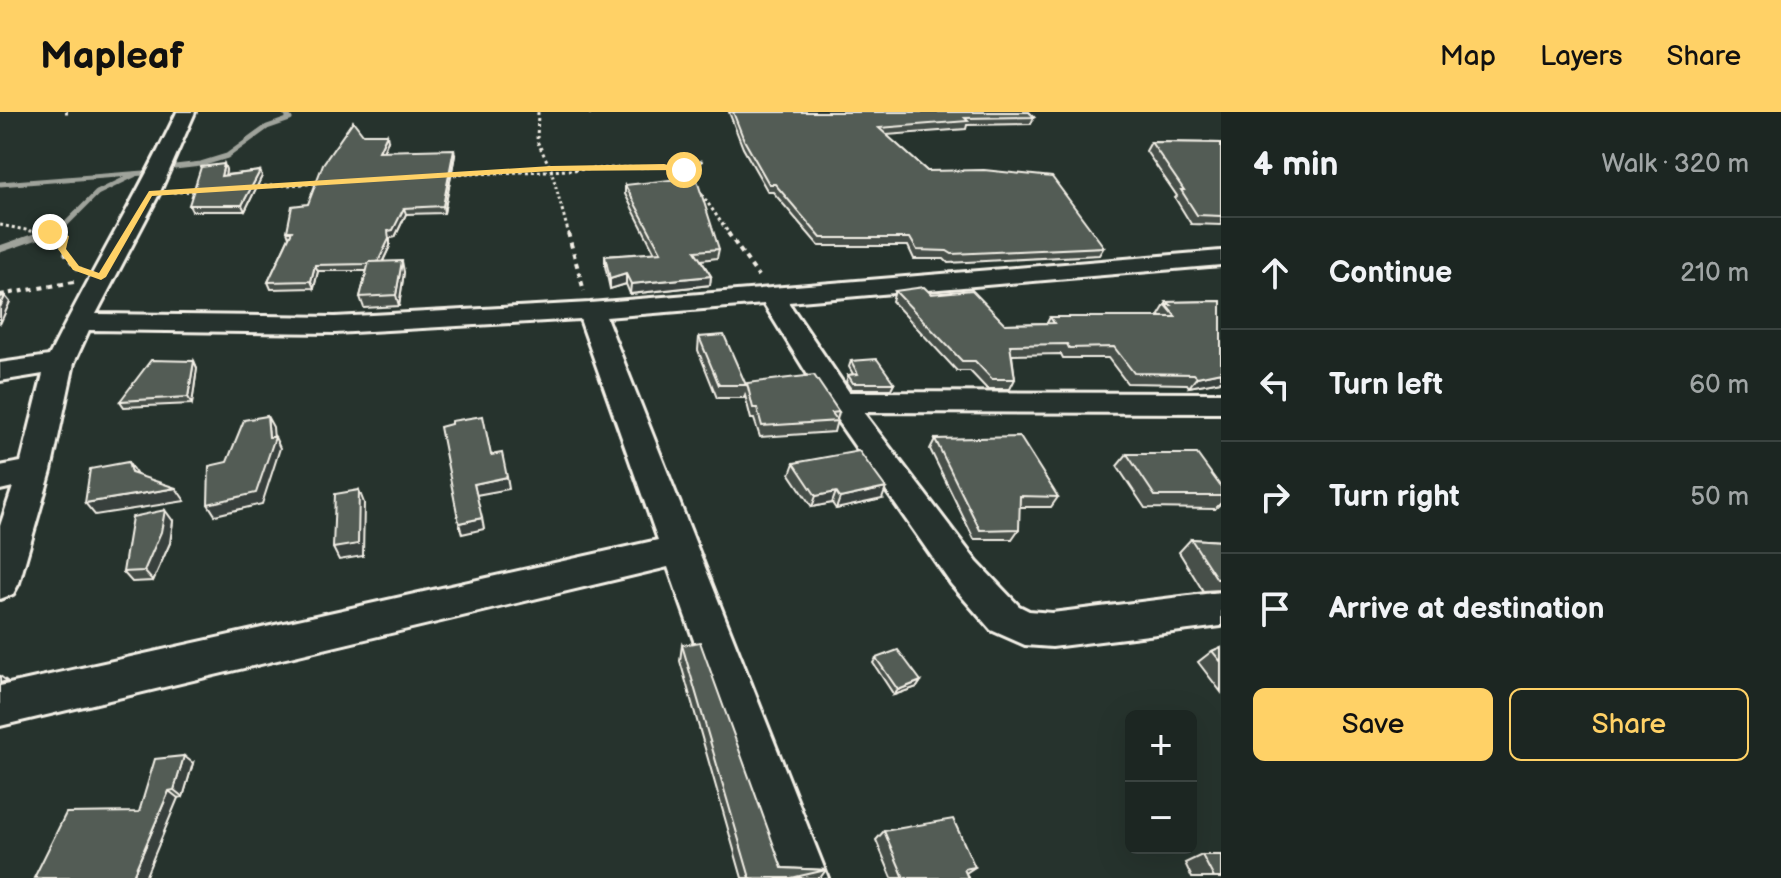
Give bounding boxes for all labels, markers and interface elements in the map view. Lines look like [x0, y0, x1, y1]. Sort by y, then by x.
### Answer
text: Mapleaf [40, 34, 184, 79]
text: Map [1440, 40, 1496, 73]
text: Layers [1540, 40, 1623, 73]
text: Share [1667, 40, 1741, 73]
text: 4 min [1253, 144, 1339, 185]
text: Walk · 320 m [1601, 149, 1749, 180]
route start [666, 152, 702, 188]
route end [32, 214, 68, 250]
icon: ahead [1253, 251, 1297, 295]
text: Continue [1329, 255, 1452, 291]
text: 210 m [1680, 258, 1749, 289]
icon: left [1253, 363, 1297, 407]
text: Turn left [1329, 367, 1443, 403]
text: 60 m [1689, 370, 1749, 401]
icon: right [1253, 475, 1297, 519]
text: Turn right [1329, 479, 1460, 515]
text: 50 m [1690, 482, 1749, 513]
icon: arrive [1253, 587, 1297, 631]
text: Arrive at destination [1329, 591, 1605, 627]
button: Save [1253, 688, 1493, 761]
button: Share [1509, 688, 1749, 761]
map controls [1125, 710, 1197, 854]
button: + [1125, 710, 1197, 782]
button: − [1125, 782, 1197, 854]

